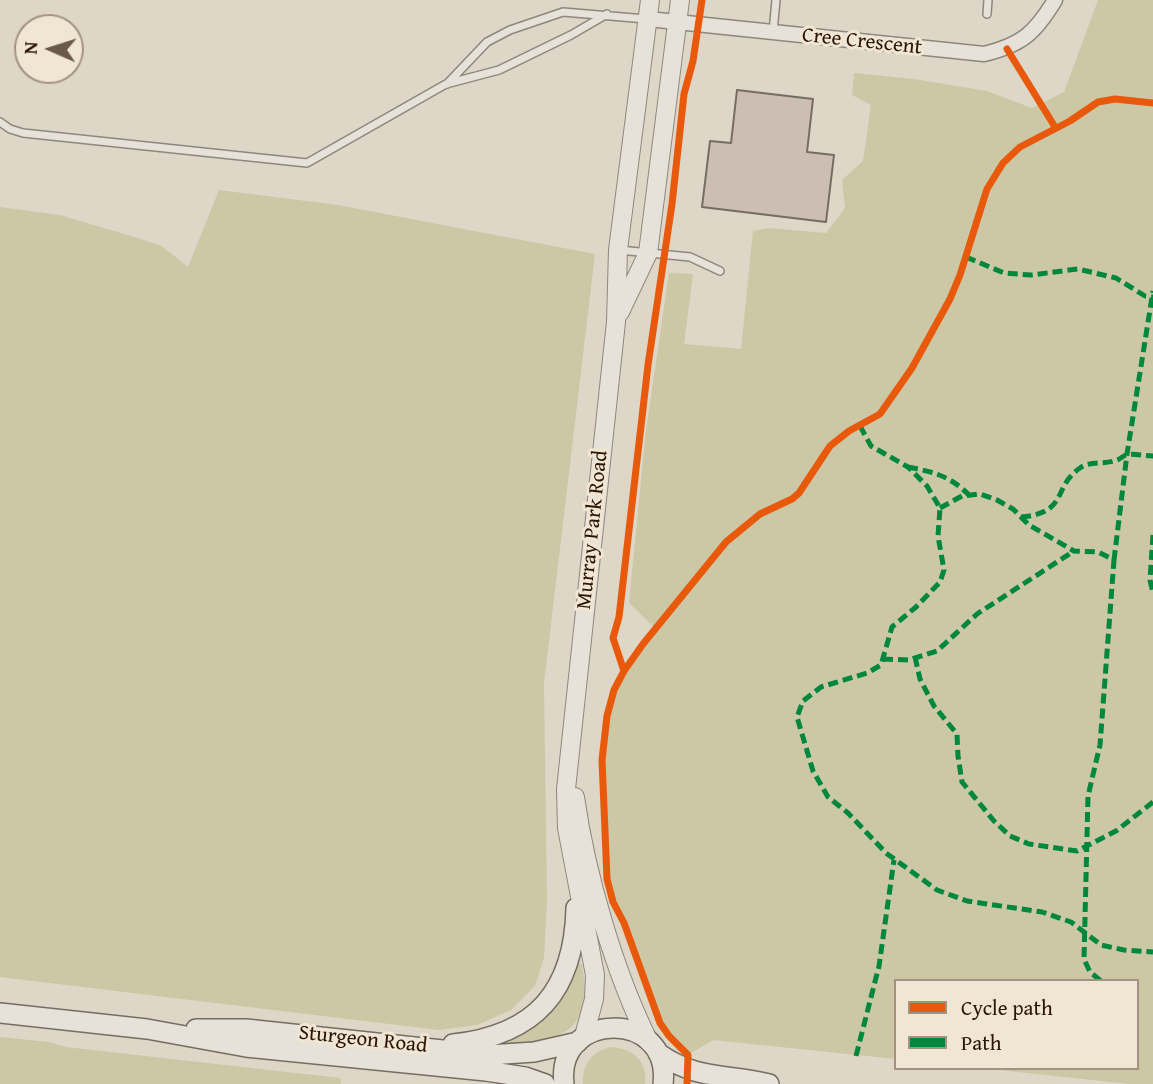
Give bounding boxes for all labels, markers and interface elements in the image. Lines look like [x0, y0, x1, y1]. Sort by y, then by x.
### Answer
north arrow [14, 14, 84, 84]
street label: Cree Crescent [801, 23, 923, 61]
text: N [16, 41, 44, 55]
street label: Murray Park Road [572, 449, 614, 611]
legend [894, 979, 1139, 1070]
text: Cycle path [961, 992, 1053, 1023]
street label: Sturgeon Road [298, 1021, 428, 1059]
text: Path [961, 1027, 1001, 1058]

